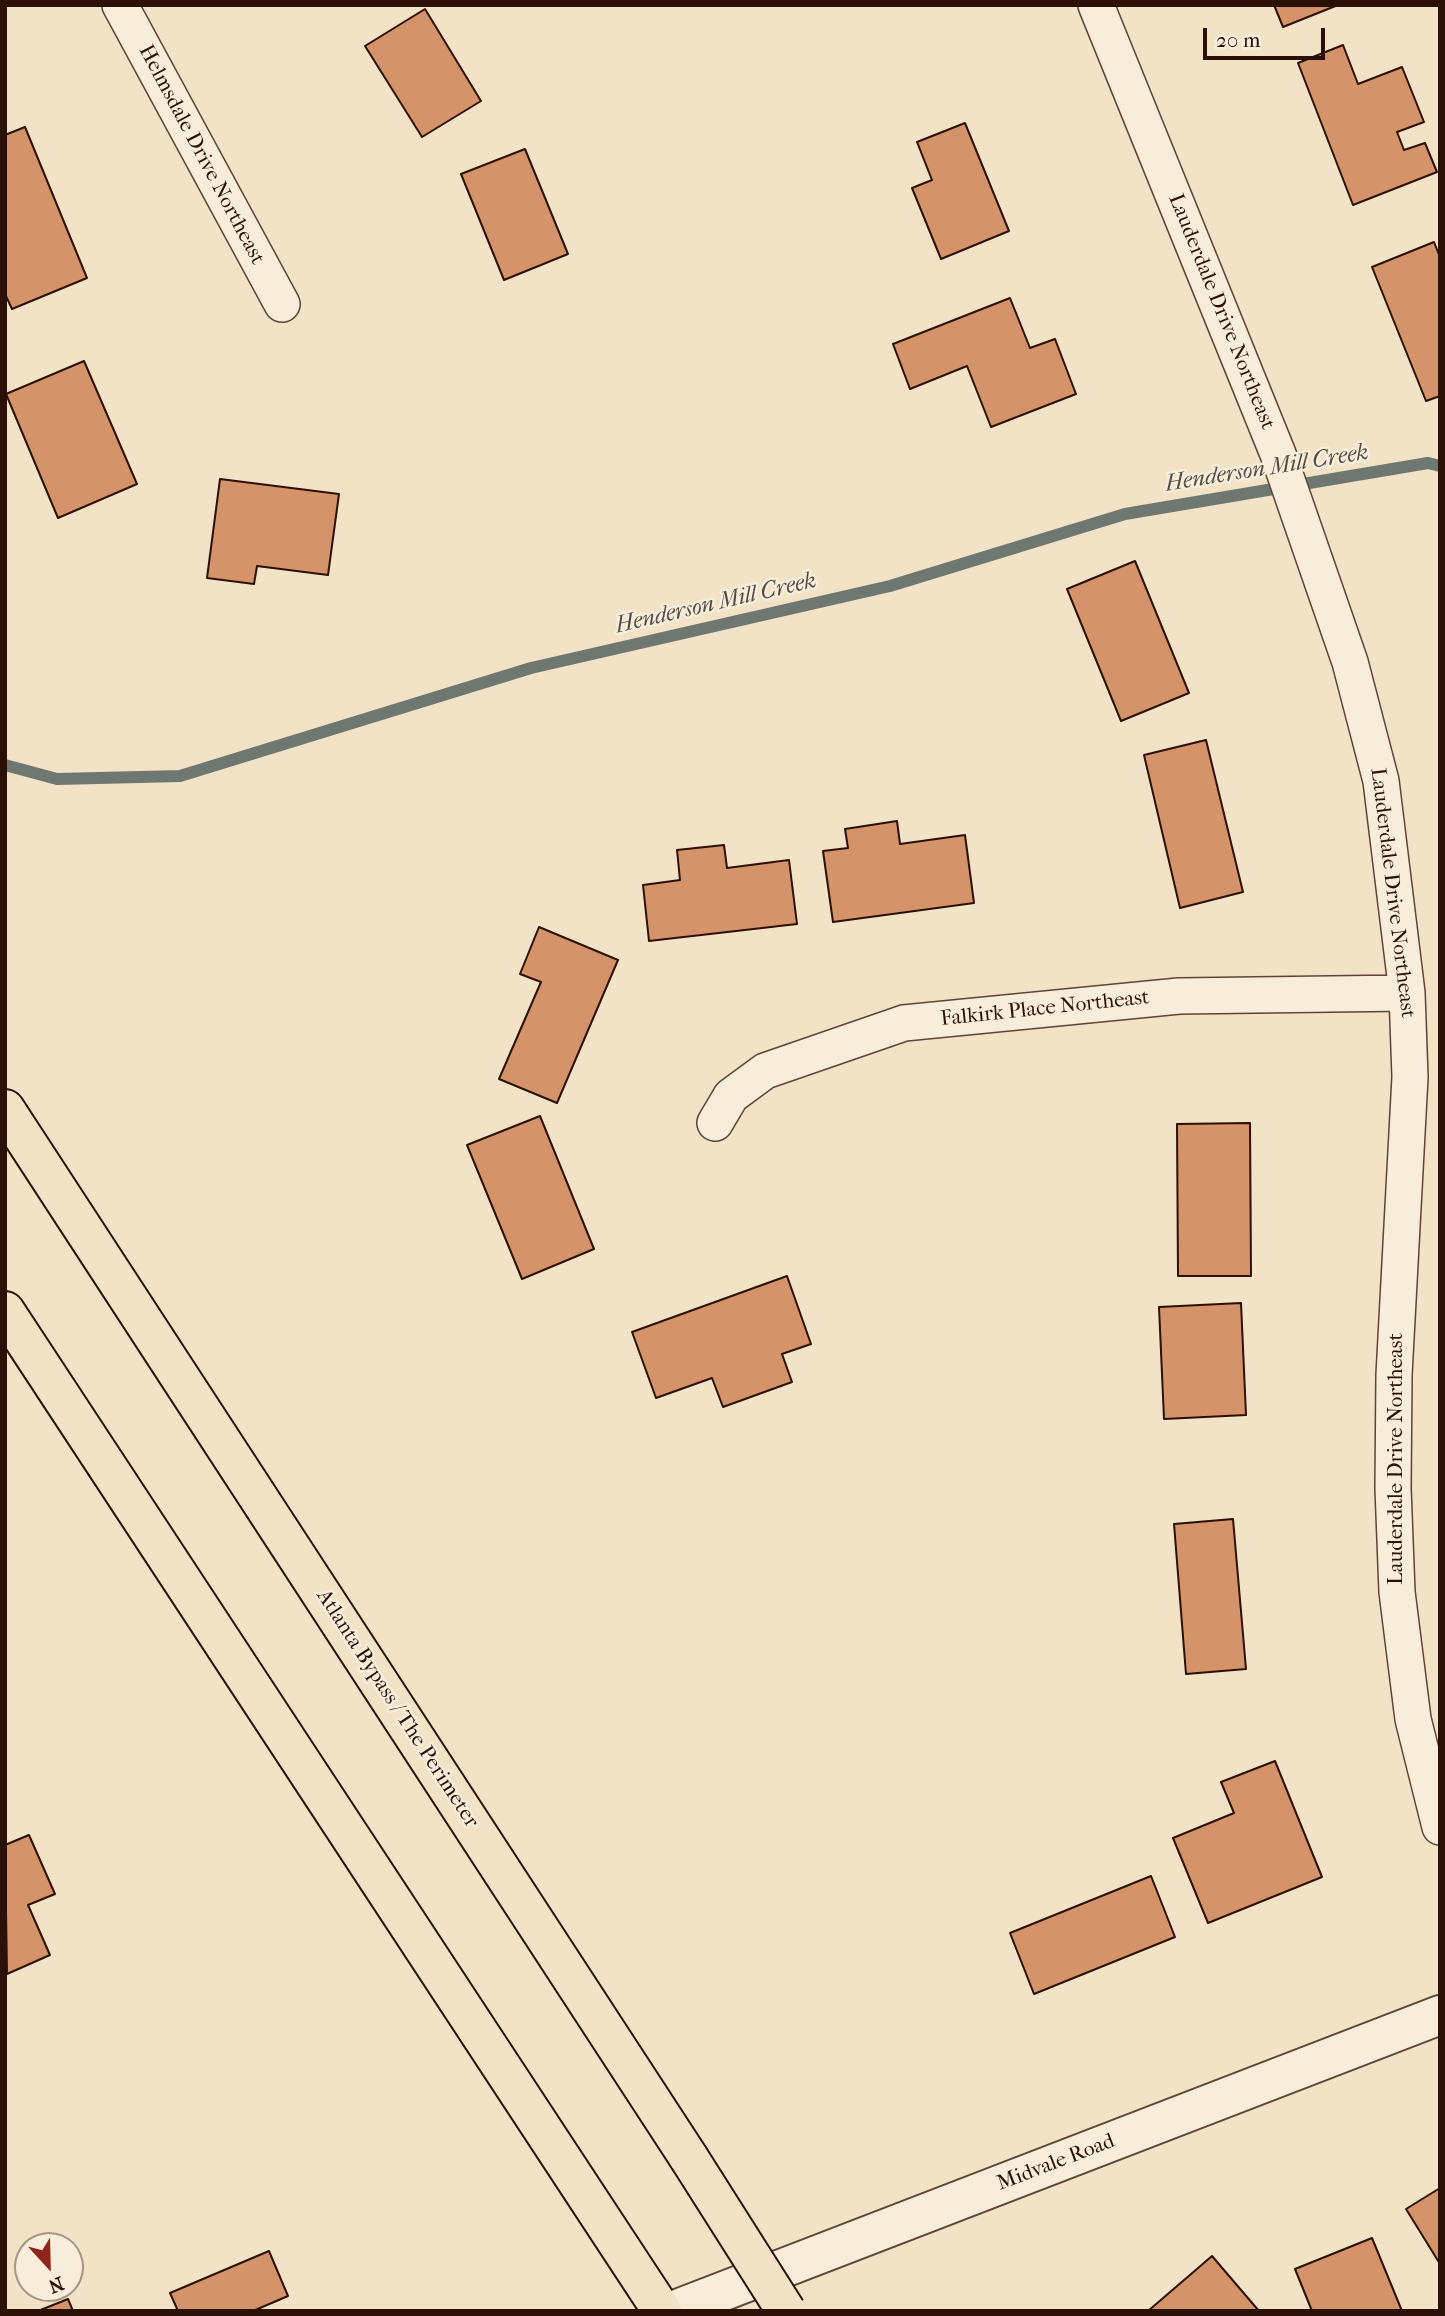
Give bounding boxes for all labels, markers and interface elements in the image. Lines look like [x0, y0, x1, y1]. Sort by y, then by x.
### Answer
scale bar [1207, 14, 1330, 58]
text: 20 m [1216, 28, 1260, 52]
street label: Helmsdale Drive Northeast [132, 41, 270, 269]
street label: Lauderdale Drive Northeast [1162, 191, 1280, 433]
water label: Henderson Mill Creek [1164, 439, 1370, 499]
water label: Henderson Mill Creek [613, 567, 819, 641]
street label: Lauderdale Drive Northeast [1364, 767, 1420, 1019]
street label: Falkirk Place Northeast [939, 986, 1151, 1032]
street label: Lauderdale Drive Northeast [1384, 1333, 1410, 1585]
street label: Atlanta Bypass / The Perimeter [310, 1585, 484, 1833]
street label: Midvale Road [994, 2129, 1118, 2197]
north arrow [14, 2232, 84, 2302]
text: N [45, 2272, 67, 2298]

